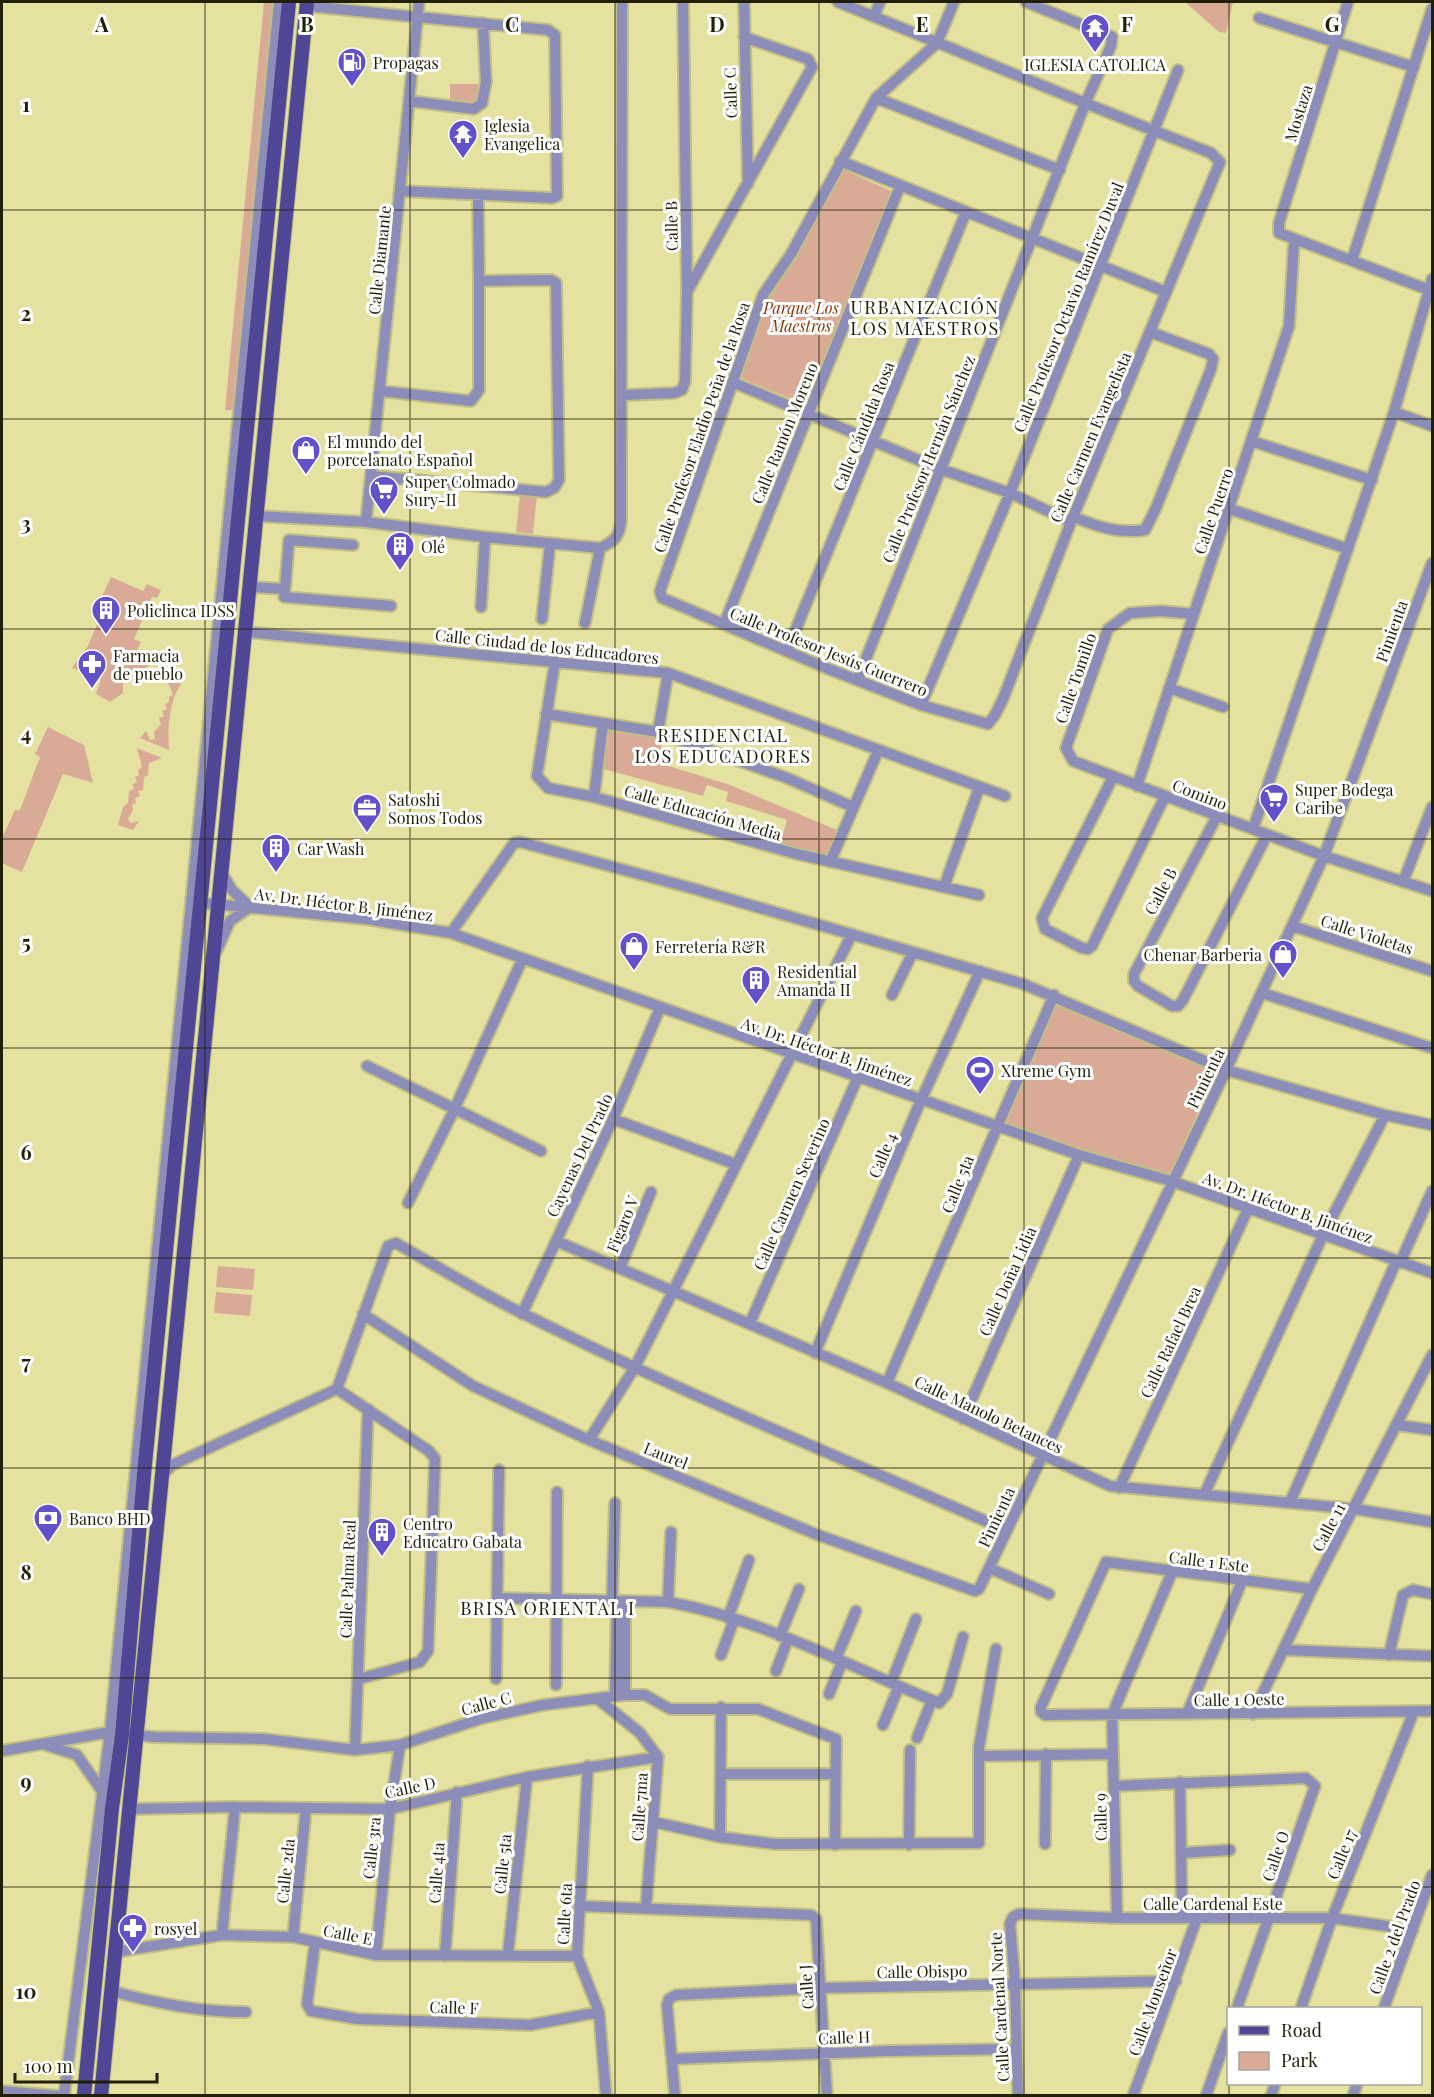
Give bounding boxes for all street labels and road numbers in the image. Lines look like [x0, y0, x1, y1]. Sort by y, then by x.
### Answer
street label: Calle C [719, 67, 741, 119]
street label: Mostaza [1279, 82, 1317, 144]
street label: Calle Profesor Octavio Ramírez Duval [1008, 178, 1128, 435]
street label: Calle B [660, 201, 682, 251]
street label: Calle Diamante [363, 204, 395, 316]
street label: Calle Profesor Eladio Peña de la Rosa [648, 299, 754, 555]
street label: Calle Carmen Evangelista [1045, 349, 1135, 525]
street label: Calle Profesor Hernán Sánchez [877, 352, 979, 566]
street label: Calle Cándida Rosa [827, 358, 899, 494]
street label: Calle Ramón Moreno [746, 359, 822, 507]
street label: Calle Puerro [1189, 465, 1238, 557]
street label: Pimienta [1370, 597, 1412, 665]
street label: Calle Profesor Jesús Guerrero [727, 602, 931, 700]
street label: Calle Ciudad de los Educadores [434, 624, 660, 668]
street label: Calle Tomillo [1050, 630, 1100, 726]
street label: Comino [1170, 774, 1231, 814]
street label: Calle Educación Media [622, 779, 784, 845]
street label: Calle B [1139, 864, 1181, 918]
street label: Av. Dr. Héctor B. Jiménez [253, 883, 435, 925]
street label: Calle Violetas [1318, 909, 1416, 959]
street label: Av. Dr. Héctor B. Jiménez [738, 1012, 916, 1090]
street label: Pimienta [1181, 1045, 1229, 1111]
street label: Cayenas Del Prado [541, 1090, 617, 1220]
street label: Calle Carmen Severino [748, 1114, 834, 1273]
street label: Calle 4 [863, 1129, 901, 1181]
street label: Calle 5ta [936, 1152, 978, 1216]
street label: Av. Dr. Héctor B. Jiménez [1199, 1166, 1376, 1248]
street label: Figaro V [601, 1192, 643, 1255]
street label: Calle Doña Lidia [973, 1223, 1041, 1339]
street label: Calle Rafael Brea [1135, 1283, 1205, 1401]
street label: Calle Manolo Betances [911, 1370, 1067, 1458]
street label: Laurel [641, 1437, 692, 1474]
street label: Pimienta [973, 1483, 1019, 1551]
street label: Calle 11 [1307, 1499, 1349, 1555]
street label: Calle Palma Real [334, 1519, 360, 1639]
street label: Calle 1 Este [1168, 1546, 1250, 1576]
street label: Calle C [459, 1686, 513, 1720]
street label: Calle 1 Oeste [1193, 1688, 1285, 1710]
street label: Calle D [383, 1771, 437, 1803]
street label: Calle 7ma [626, 1772, 652, 1842]
street label: Calle 9 [1089, 1793, 1111, 1841]
street label: Calle 3ra [357, 1816, 385, 1880]
street label: Calle 17 [1321, 1825, 1361, 1882]
street label: Calle O [1257, 1828, 1293, 1884]
street label: Calle 5ta [488, 1833, 516, 1895]
street label: Calle 2da [271, 1838, 299, 1904]
street label: Calle 4ta [423, 1842, 449, 1904]
street label: Calle 2 del Prado [1364, 1877, 1424, 1997]
street label: Calle 6ta [552, 1882, 576, 1945]
street label: Calle Cardenal Este [1143, 1893, 1283, 1914]
street label: Calle E [322, 1919, 374, 1949]
street label: Calle Cardenal Norte [985, 1932, 1013, 2082]
street label: Calle Monseñor [1123, 1945, 1181, 2059]
street label: Calle Obispo [876, 1960, 968, 1982]
street label: Calle J [794, 1964, 818, 2010]
street label: Calle F [429, 1996, 479, 2018]
street label: Calle H [818, 2026, 870, 2048]

